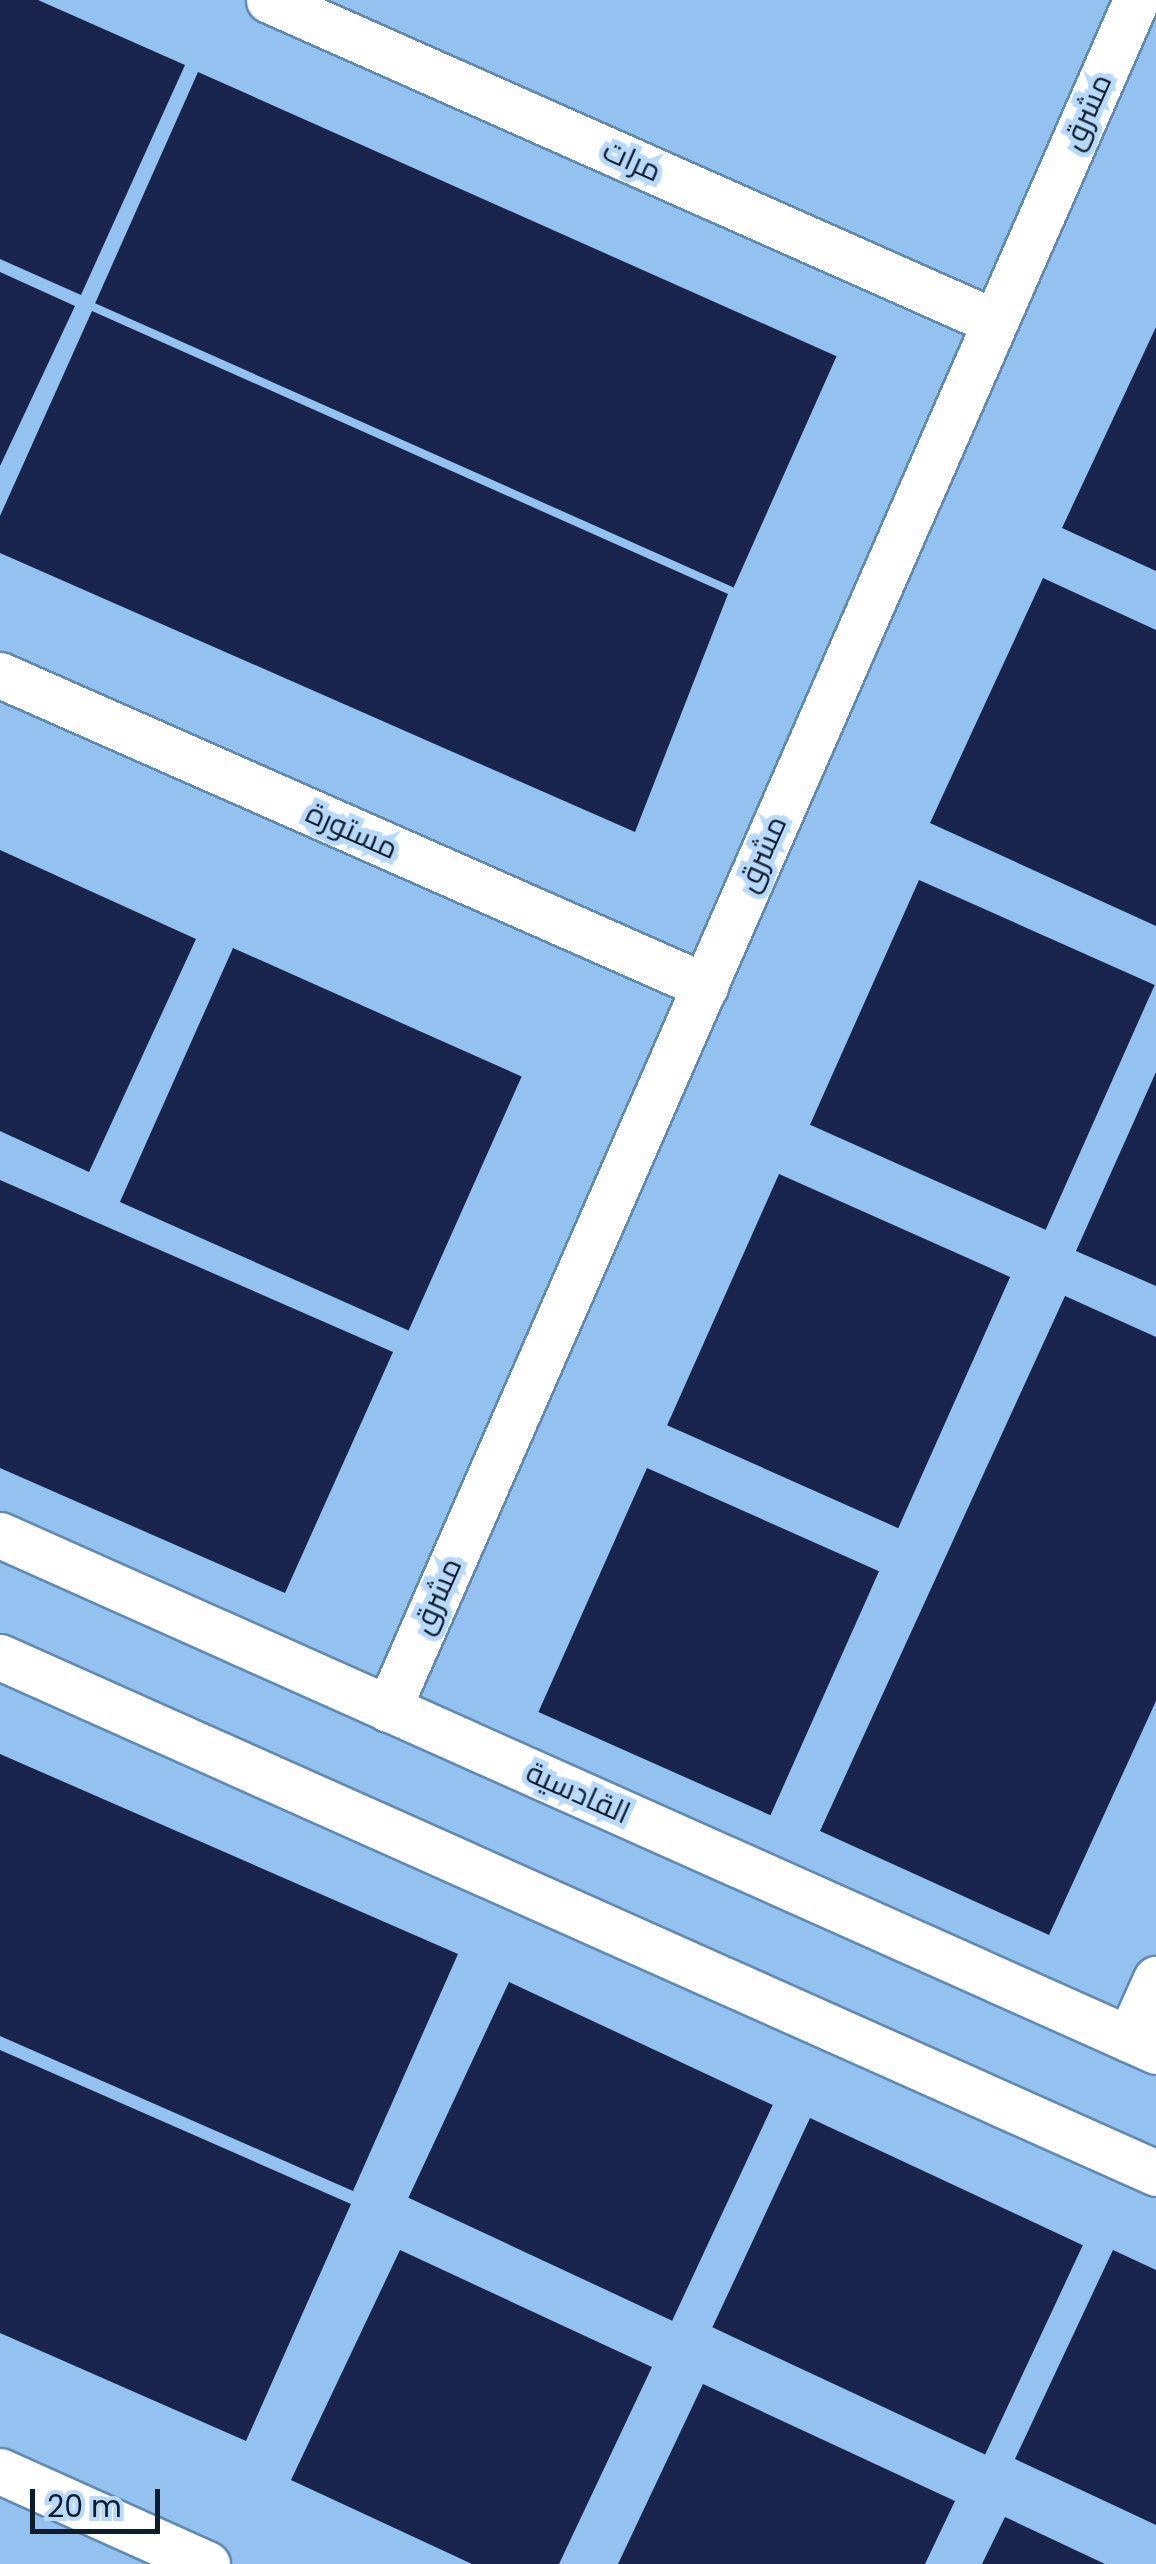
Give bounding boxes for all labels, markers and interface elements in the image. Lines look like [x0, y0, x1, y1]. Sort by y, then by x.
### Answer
street label: مشرق [1054, 68, 1120, 156]
street label: مرات [597, 132, 667, 190]
street label: مستورة [301, 795, 403, 867]
street label: مشرق [729, 810, 795, 898]
street label: مشرق [404, 1552, 470, 1640]
street label: القادسية [521, 1754, 635, 1832]
scale bar [35, 2469, 165, 2531]
text: 20 m [47, 2485, 122, 2528]

